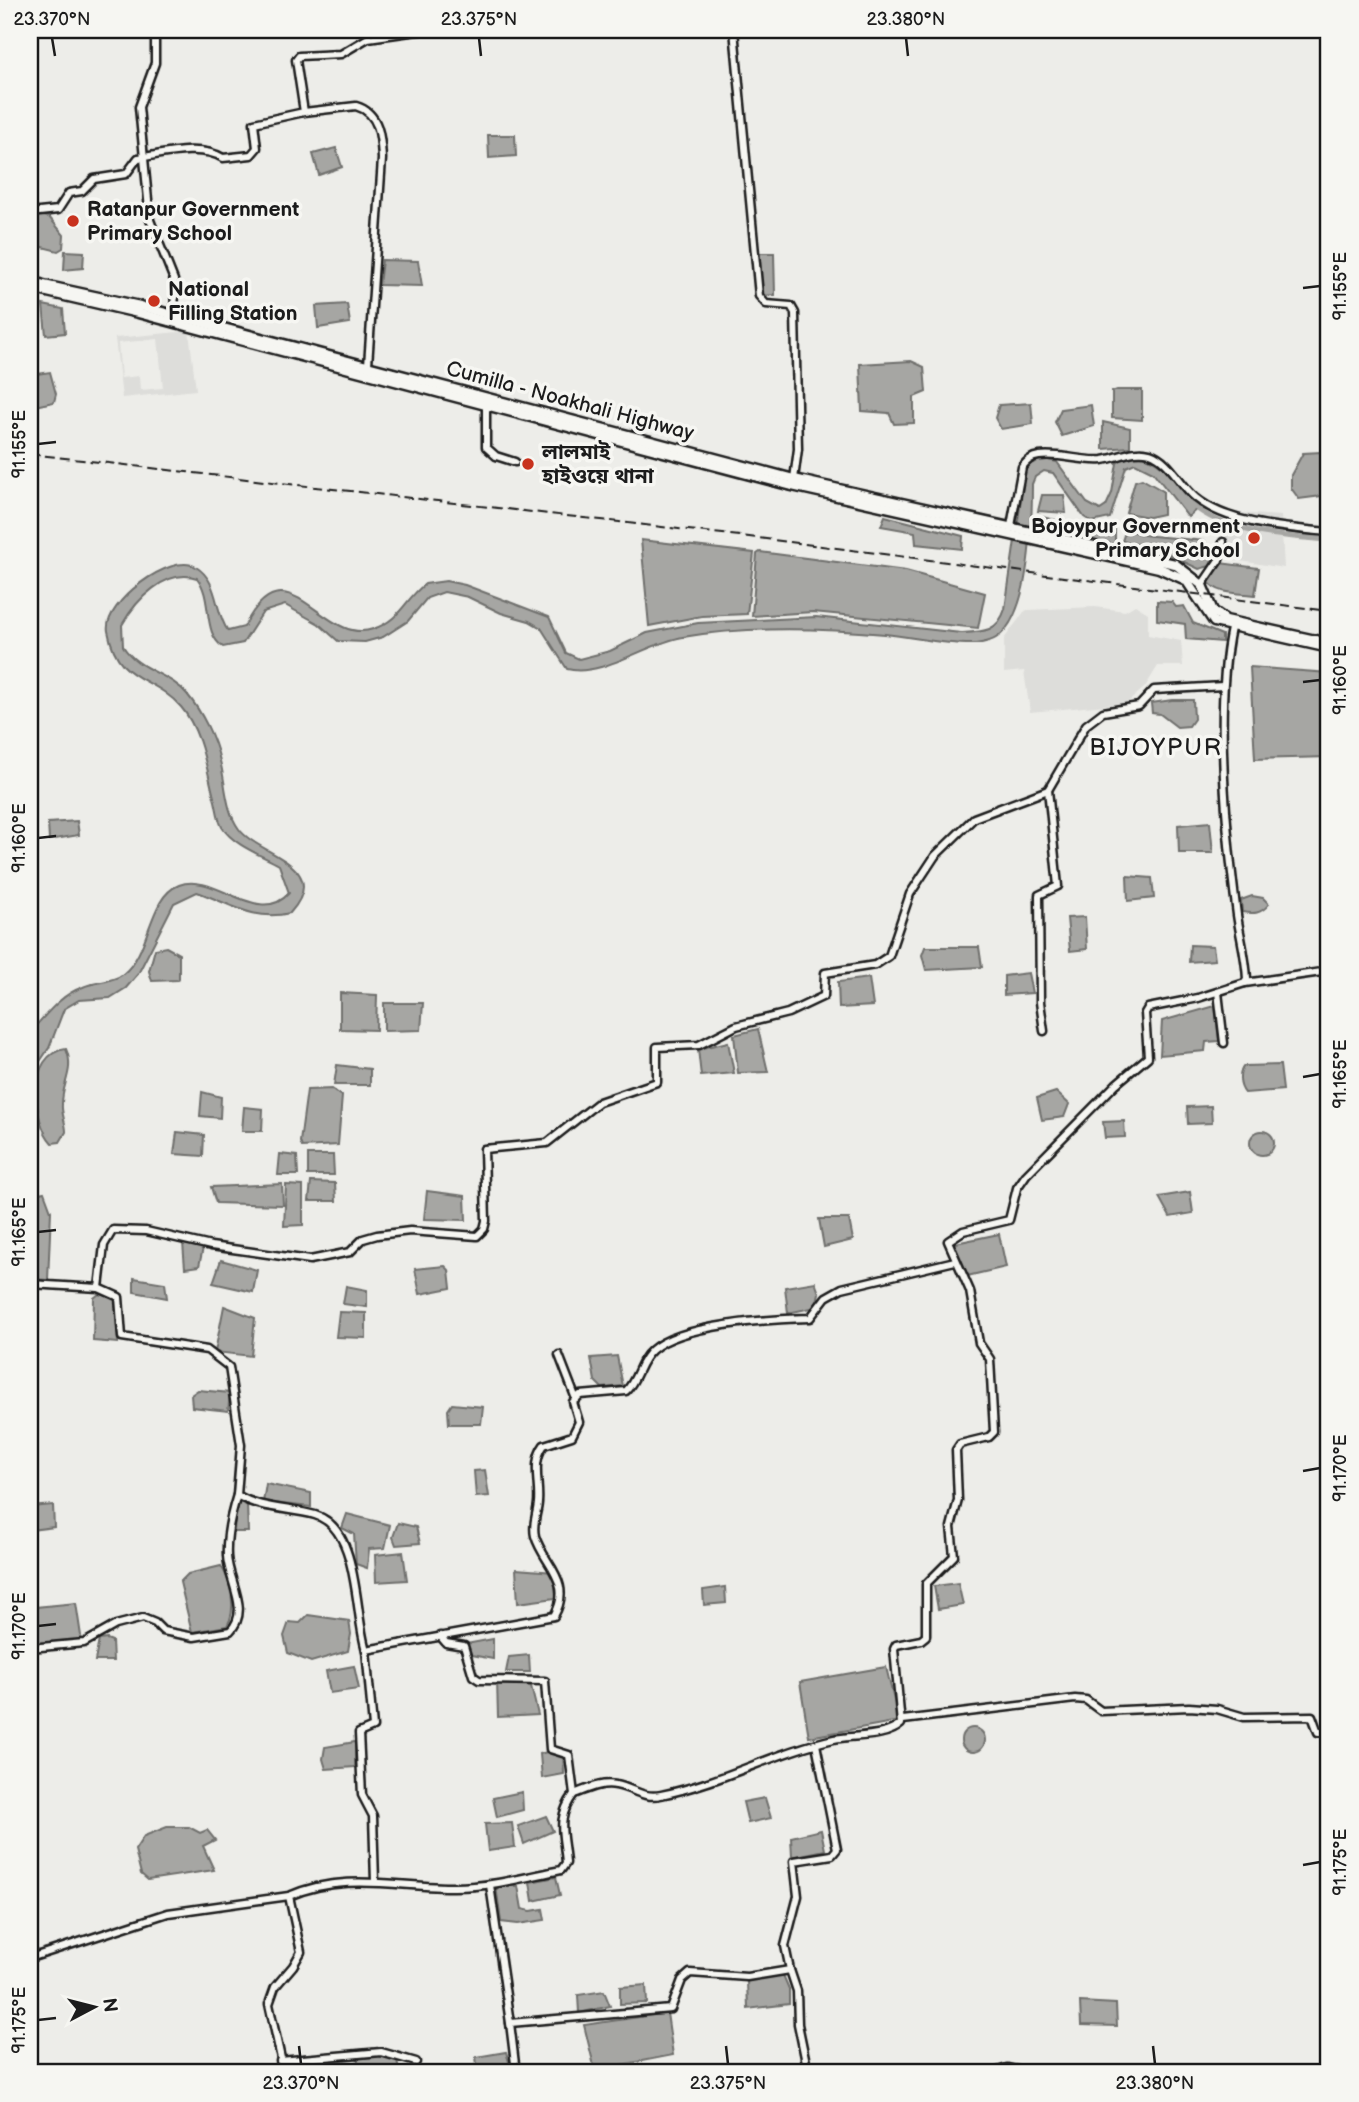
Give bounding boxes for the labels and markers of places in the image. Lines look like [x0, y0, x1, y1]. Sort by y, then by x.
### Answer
place label: Ratanpur Government Primary School [87, 197, 299, 246]
marker: Ratanpur Government Primary School [65, 213, 81, 229]
place label: National Filling Station [168, 277, 297, 326]
marker: National Filling Station [146, 293, 162, 309]
place label: লালমাই হাইওয়ে থানা [541, 440, 655, 489]
marker: লালমাই হাইওয়ে থানা [520, 456, 536, 472]
place label: Bojoypur Government Primary School [1031, 514, 1240, 563]
marker: Bojoypur Government Primary School [1246, 530, 1262, 546]

